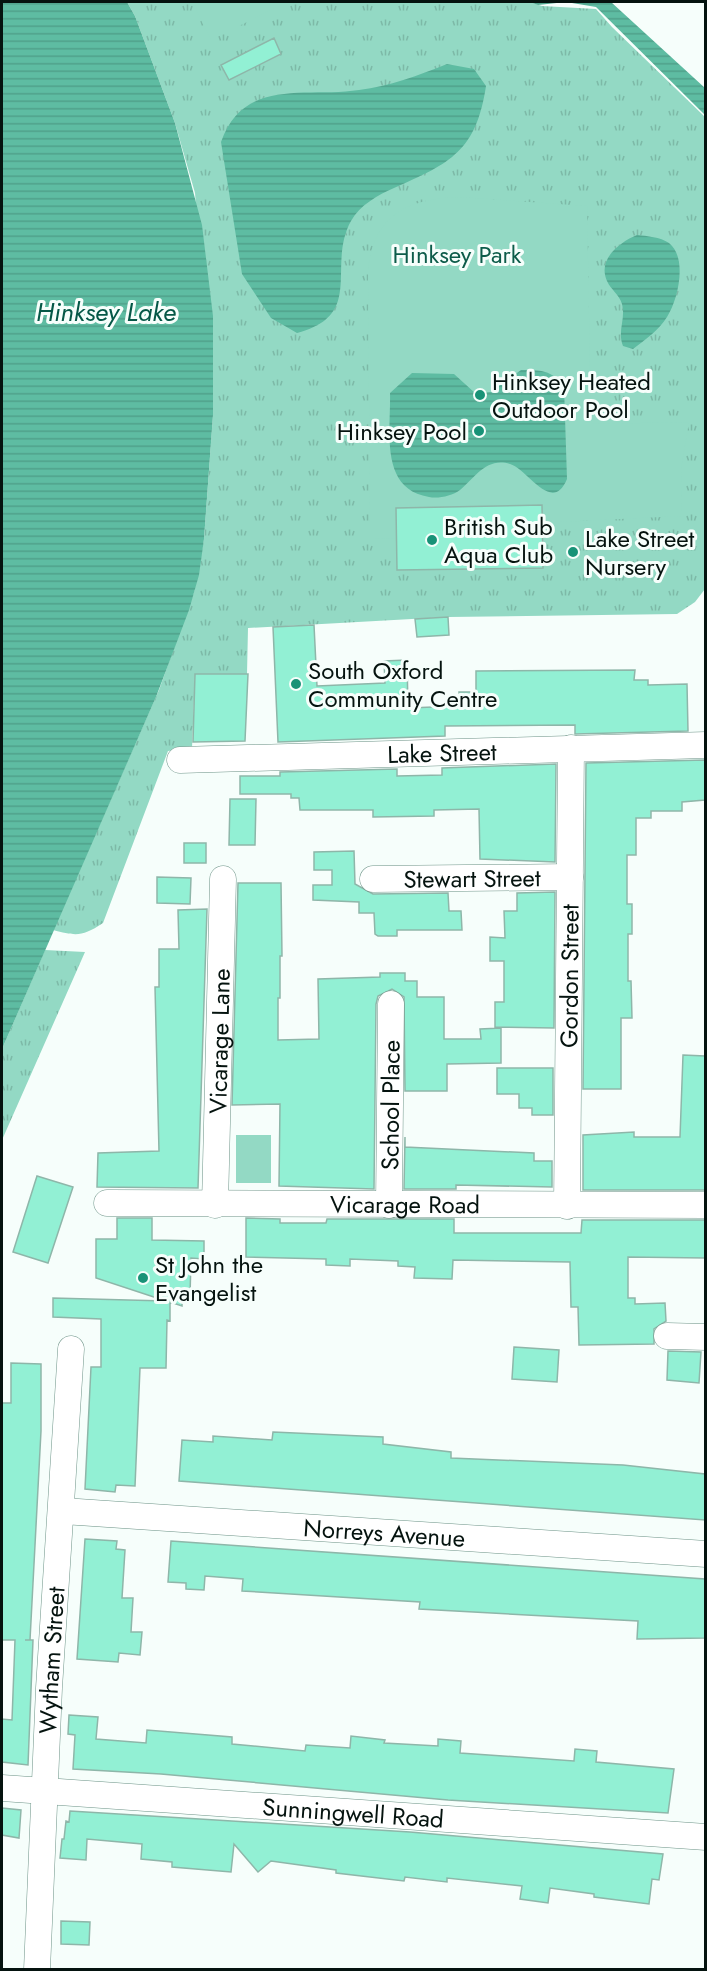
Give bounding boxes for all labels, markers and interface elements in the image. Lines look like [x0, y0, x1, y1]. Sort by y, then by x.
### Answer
park label: Hinksey Park [393, 237, 522, 272]
water label: Hinksey Lake [36, 293, 176, 331]
place label: Hinksey Heated Outdoor Pool [492, 364, 651, 427]
marker: Hinksey Heated Outdoor Pool [473, 388, 487, 402]
place label: Hinksey Pool [337, 414, 467, 449]
marker: Hinksey Pool [472, 424, 486, 438]
place label: British Sub Aqua Club [444, 509, 553, 572]
place label: Lake Street Nursery [585, 521, 695, 584]
marker: British Sub Aqua Club [425, 533, 439, 547]
marker: Lake Street Nursery [566, 545, 580, 559]
place label: South Oxford Community Centre [308, 653, 497, 716]
marker: South Oxford Community Centre [289, 677, 303, 691]
street label: Lake Street [387, 733, 497, 772]
street label: Stewart Street [403, 860, 541, 896]
street label: Gordon Street [551, 904, 587, 1048]
street label: Vicarage Lane [200, 968, 238, 1114]
street label: School Place [372, 1040, 408, 1170]
street label: Vicarage Road [330, 1186, 480, 1222]
place label: St John the Evangelist [155, 1247, 263, 1310]
marker: St John the Evangelist [136, 1271, 150, 1285]
street label: Norreys Avenue [302, 1510, 466, 1555]
street label: Wytham Street [30, 1585, 73, 1735]
street label: Sunningwell Road [261, 1789, 445, 1836]

